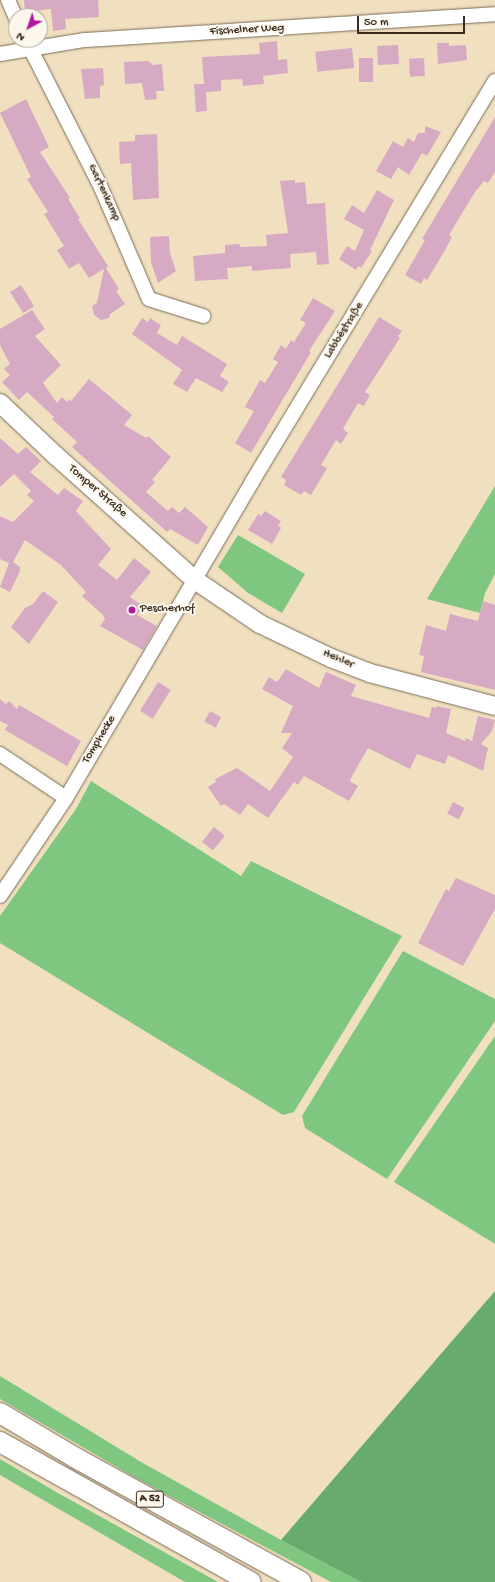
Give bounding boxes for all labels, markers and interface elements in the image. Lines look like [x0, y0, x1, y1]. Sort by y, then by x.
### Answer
north arrow [8, 8, 48, 48]
scale bar [359, 8, 467, 34]
text: 50 m [364, 16, 389, 30]
street label: Fischelner Weg [209, 22, 285, 40]
text: N [14, 30, 28, 43]
street label: Gartenkamp [83, 162, 123, 224]
street label: Labbéstraße [322, 300, 368, 362]
street label: Tomper Straße [65, 462, 129, 522]
place label: Pescherhof [140, 603, 195, 617]
marker: Pescherhof [127, 605, 137, 615]
street label: Hehler [320, 647, 356, 673]
street label: Tomphecke [80, 713, 120, 767]
road number: A 52 [135, 1490, 165, 1508]

